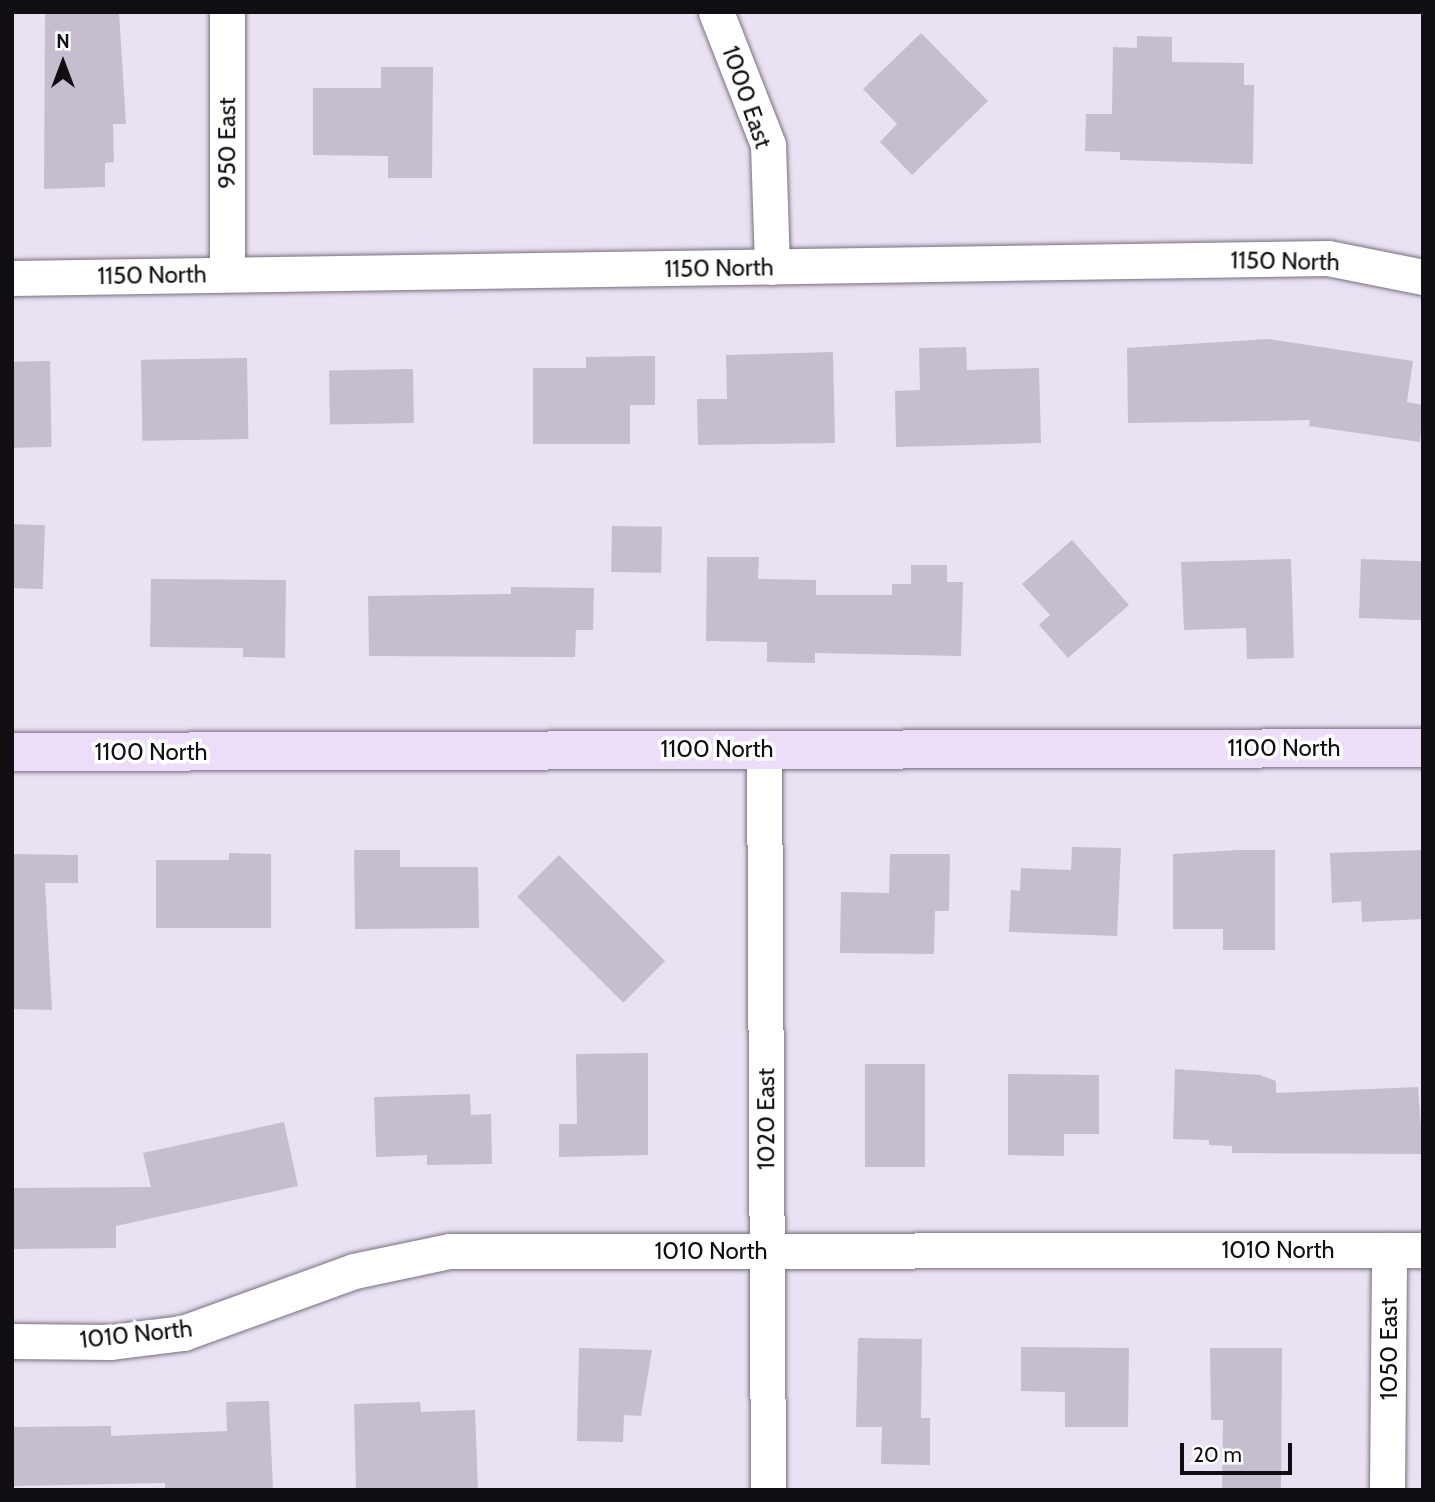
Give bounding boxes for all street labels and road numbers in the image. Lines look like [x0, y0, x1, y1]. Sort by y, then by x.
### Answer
street label: 1000 East [716, 42, 778, 152]
street label: 950 East [213, 97, 241, 189]
street label: 1150 North [1230, 246, 1340, 276]
street label: 1150 North [664, 253, 774, 283]
street label: 1150 North [97, 260, 207, 290]
street label: 1100 North [1228, 734, 1340, 762]
street label: 1100 North [661, 735, 773, 763]
street label: 1100 North [95, 738, 207, 766]
street label: 1020 East [752, 1068, 780, 1170]
street label: 1010 North [1222, 1236, 1334, 1264]
street label: 1010 North [655, 1237, 767, 1265]
street label: 1050 East [1375, 1298, 1403, 1400]
street label: 1010 North [78, 1314, 194, 1354]

